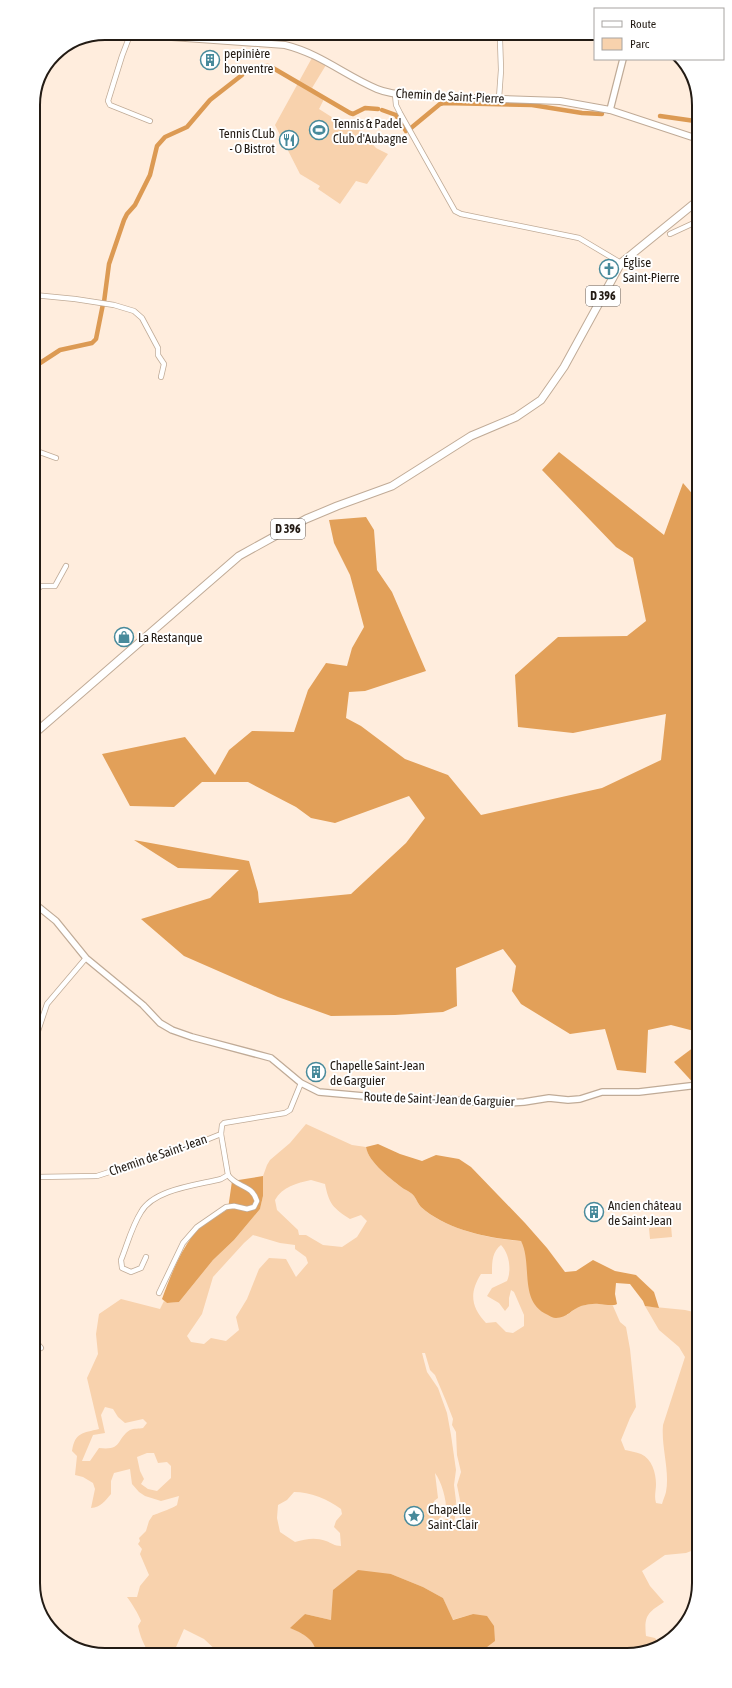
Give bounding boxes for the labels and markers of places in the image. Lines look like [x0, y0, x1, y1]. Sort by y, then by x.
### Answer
place label: pepinière bonventre [224, 46, 274, 76]
building icon: pepinière bonventre [199, 49, 221, 71]
place label: Tennis & Padel Club d'Aubagne [333, 116, 408, 146]
sports icon: Tennis & Padel Club d'Aubagne [308, 119, 330, 141]
place label: Tennis CLub - O Bistrot [219, 126, 275, 156]
restaurant icon: Tennis CLub - O Bistrot [278, 129, 300, 151]
place label: Église Saint-Pierre [623, 255, 679, 285]
church icon: Église Saint-Pierre [598, 258, 620, 280]
shop icon: La Restanque [113, 626, 135, 648]
place label: La Restanque [138, 630, 202, 645]
place label: Chapelle Saint-Jean de Garguier [330, 1058, 425, 1088]
building icon: Chapelle Saint-Jean de Garguier [305, 1061, 327, 1083]
place label: Ancien château de Saint-Jean [608, 1198, 681, 1228]
building icon: Ancien château de Saint-Jean [583, 1201, 605, 1223]
place label: Chapelle Saint-Clair [428, 1502, 478, 1532]
place icon: Chapelle Saint-Clair [403, 1505, 425, 1527]

